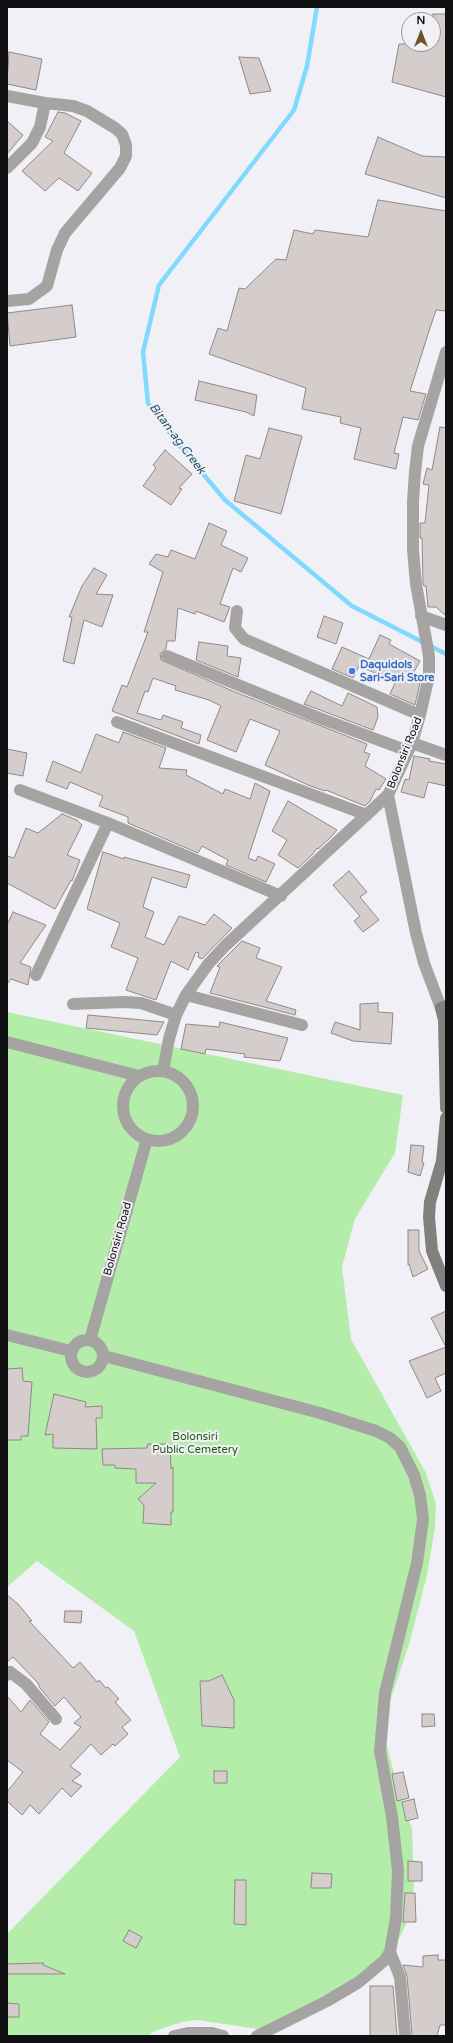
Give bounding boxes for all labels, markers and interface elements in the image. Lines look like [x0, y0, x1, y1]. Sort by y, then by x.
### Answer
north arrow [401, 12, 441, 52]
text: N [417, 14, 425, 27]
water label: Bitan-ag Creek [146, 401, 208, 477]
place label: Daquidols Sari-Sari Store [360, 658, 435, 684]
marker: Daquidols Sari-Sari Store [347, 666, 357, 676]
street label: Bolonsiri Road [385, 715, 425, 791]
street label: Bolonsiri Road [101, 1201, 135, 1277]
park label: Bolonsiri Public Cemetery [152, 1430, 238, 1456]

